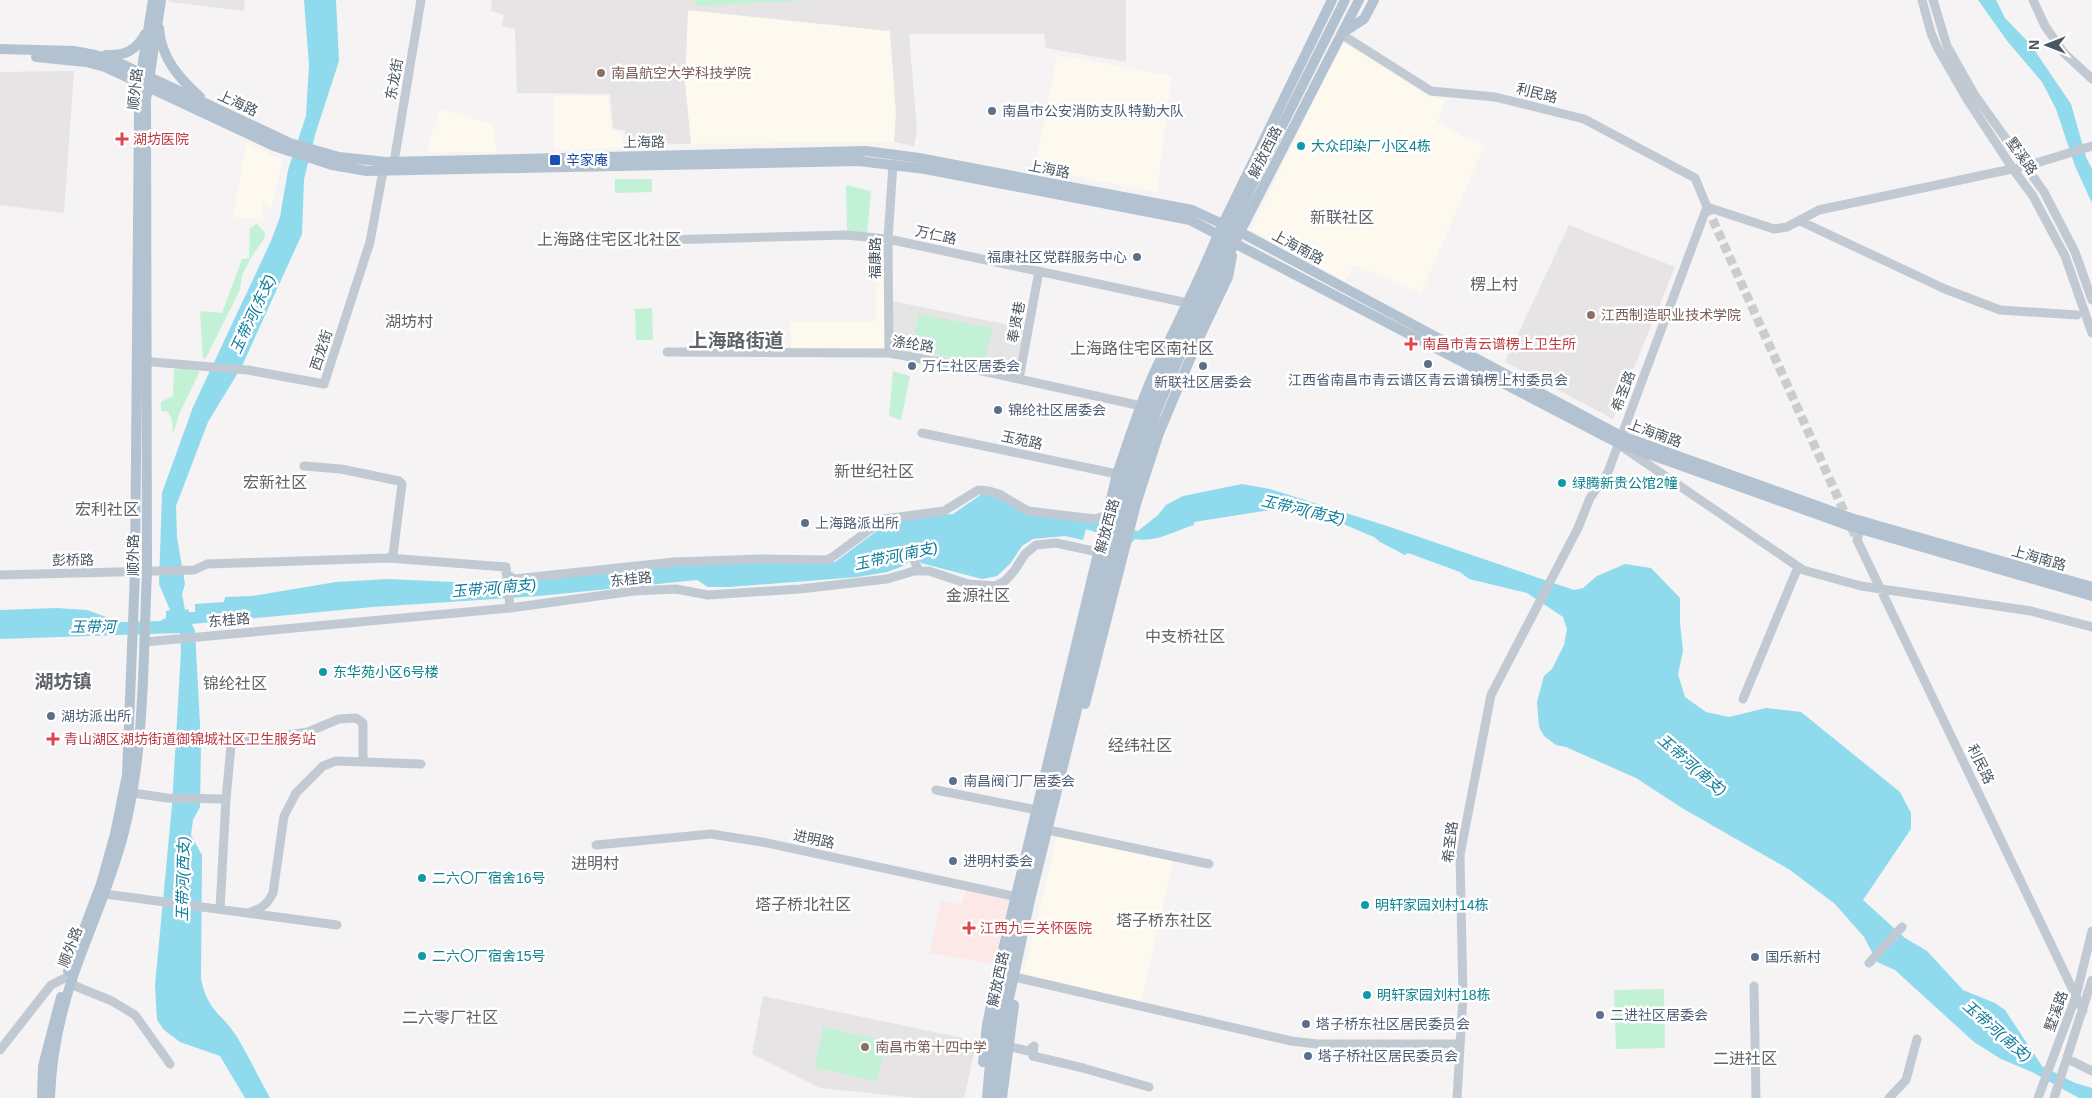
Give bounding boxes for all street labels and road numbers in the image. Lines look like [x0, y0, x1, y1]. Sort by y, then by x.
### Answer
street label: 东龙街 [382, 57, 406, 101]
street label: 顺外路 [125, 67, 145, 111]
street label: 利民路 [1515, 80, 1559, 106]
street label: 上海路 [216, 87, 260, 119]
street label: 解放西路 [1245, 123, 1285, 181]
street label: 上海路 [623, 134, 665, 150]
street label: 墅溪路 [2003, 134, 2041, 178]
street label: 上海路 [1027, 157, 1071, 181]
street label: 万仁路 [914, 223, 958, 247]
street label: 上海南路 [1270, 227, 1326, 267]
street label: 福康路 [867, 237, 883, 279]
street label: 奉贤巷 [1004, 300, 1028, 344]
street label: 西龙街 [307, 328, 335, 372]
street label: 涤纶路 [891, 333, 935, 355]
street label: 希圣路 [1608, 369, 1638, 413]
street label: 上海南路 [1626, 416, 1684, 450]
street label: 玉苑路 [1000, 428, 1044, 452]
street label: 解放西路 [1092, 497, 1122, 555]
street label: 顺外路 [125, 534, 141, 576]
street label: 上海南路 [2010, 543, 2068, 573]
street label: 彭桥路 [52, 552, 94, 568]
street label: 东桂路 [609, 569, 653, 589]
street label: 东桂路 [207, 610, 251, 630]
street label: 利民路 [1965, 742, 1997, 786]
street label: 希圣路 [1440, 820, 1460, 864]
street label: 进明路 [792, 827, 836, 851]
street label: 顺外路 [55, 925, 85, 969]
street label: 解放西路 [984, 950, 1012, 1008]
street label: 墅溪路 [2041, 989, 2071, 1033]

